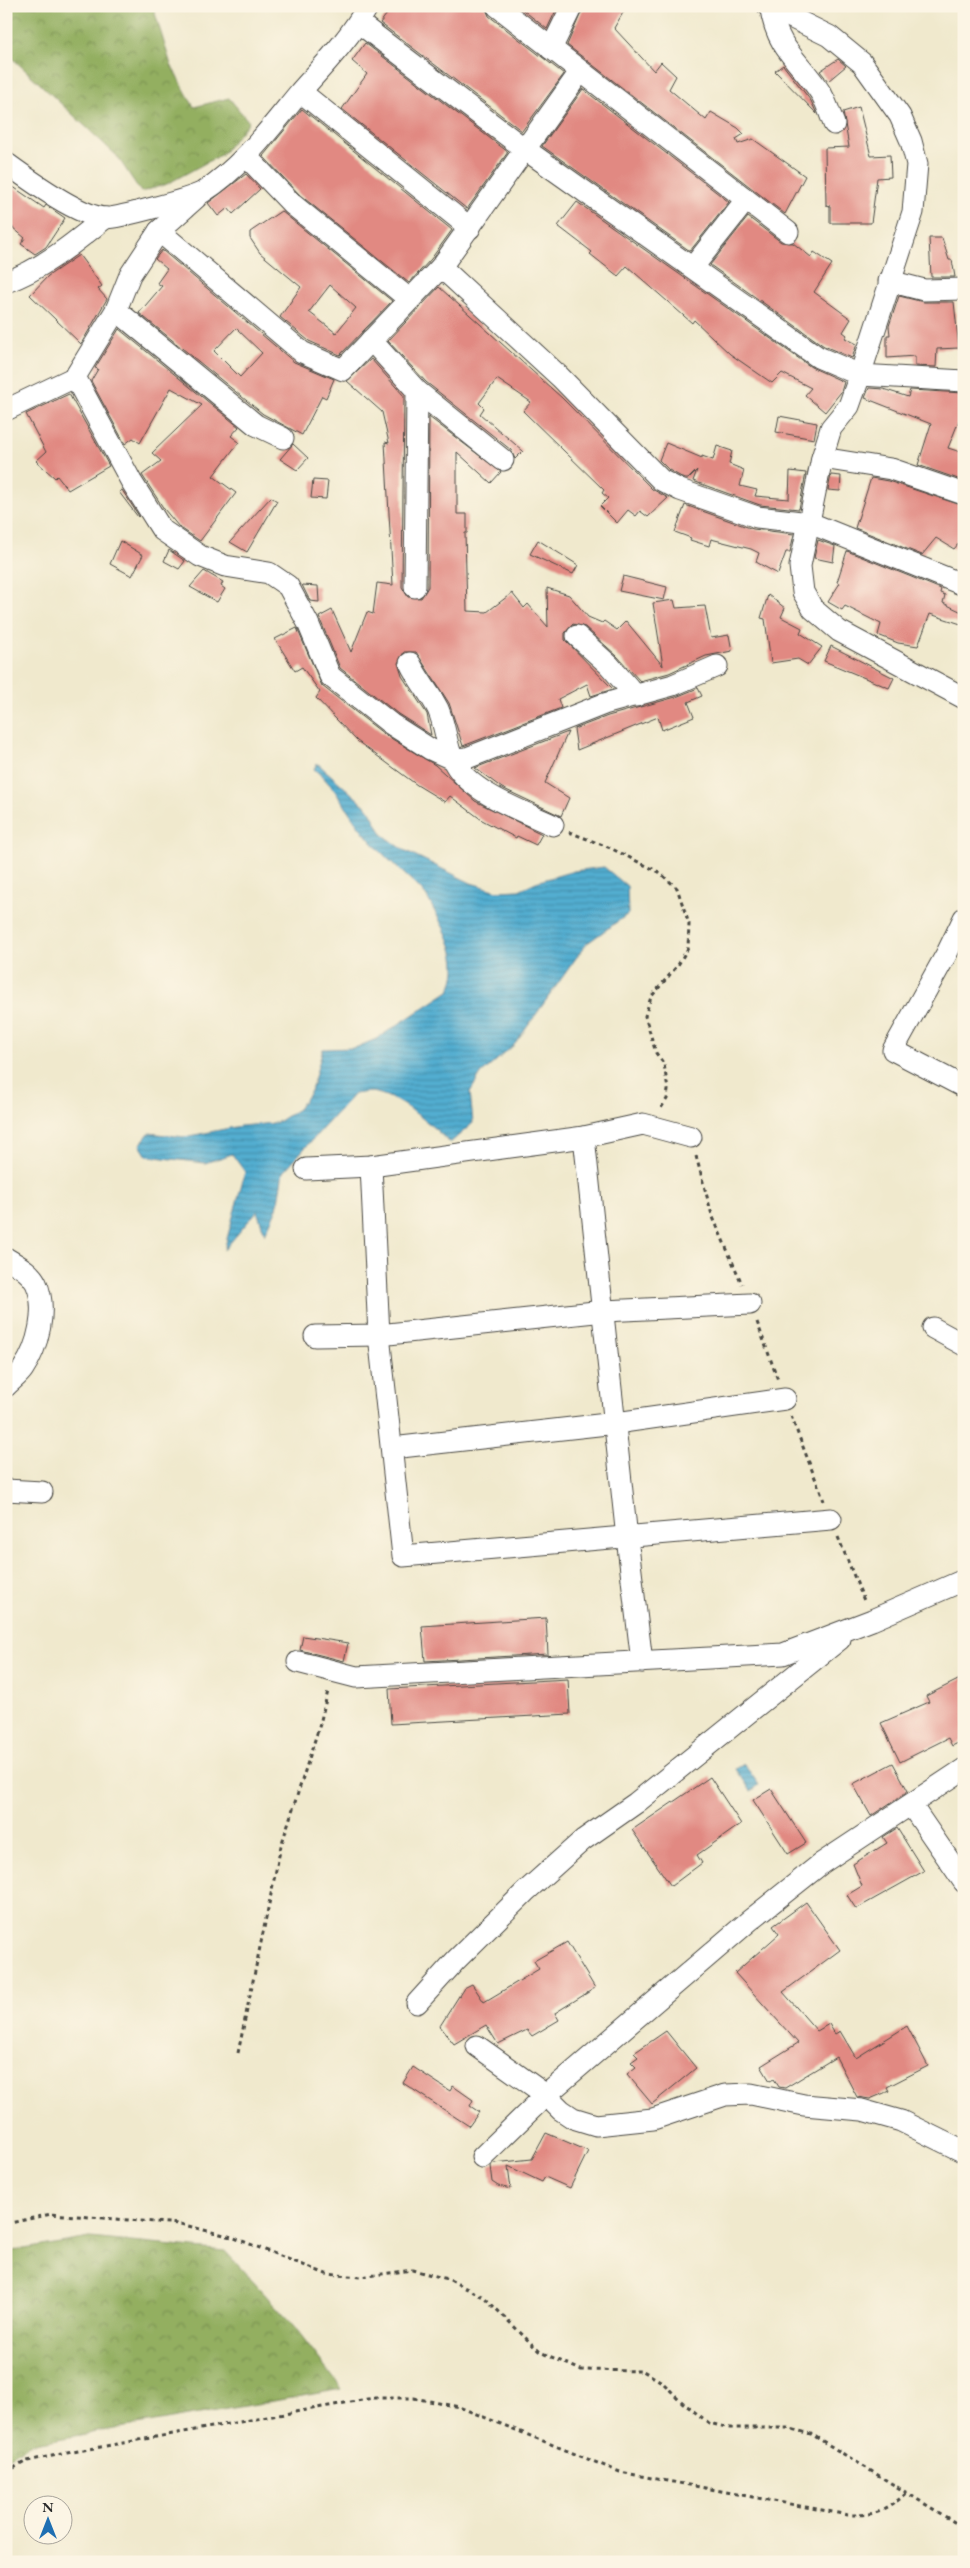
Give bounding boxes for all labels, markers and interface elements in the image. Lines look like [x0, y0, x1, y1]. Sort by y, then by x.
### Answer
north arrow [22, 2496, 72, 2546]
text: N [42, 2498, 54, 2516]

